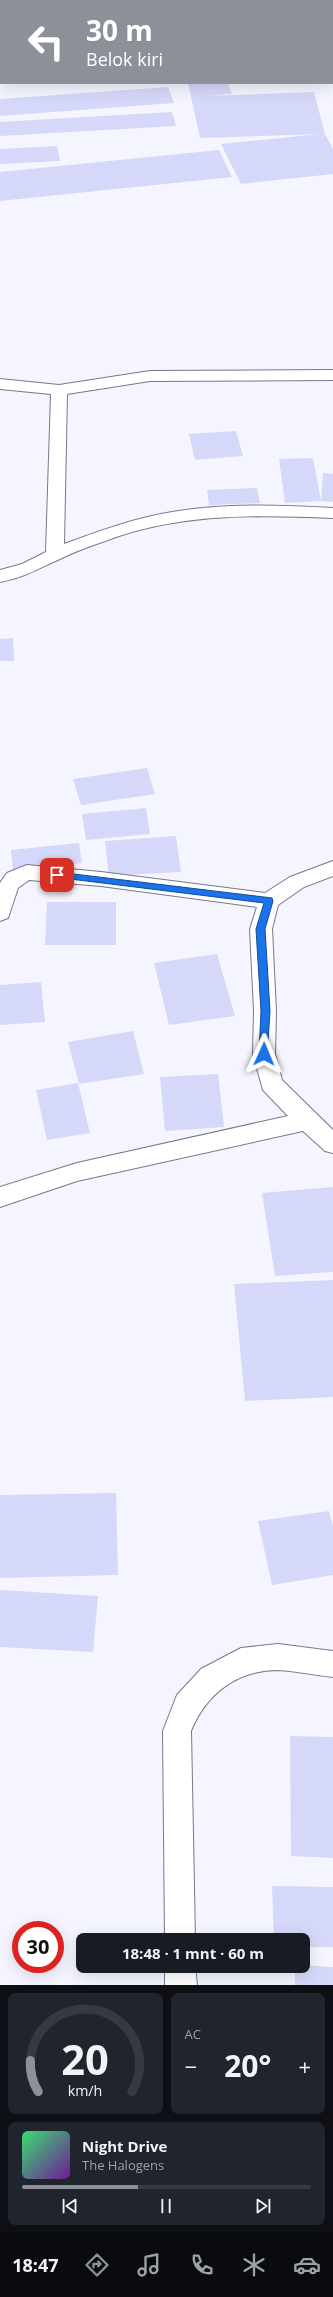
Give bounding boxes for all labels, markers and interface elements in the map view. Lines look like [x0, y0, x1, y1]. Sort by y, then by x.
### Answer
text: 30 m [86, 11, 153, 49]
icon: left [20, 16, 72, 68]
text: Belok kiri [86, 47, 163, 71]
pin [40, 858, 74, 892]
icon: arrive [46, 864, 68, 886]
position arrow [243, 1033, 285, 1075]
speed limit sign: 30 [12, 1921, 64, 1973]
text: 18:48 · 1 mnt · 60 m [122, 1943, 264, 1963]
text: AC [185, 2025, 201, 2043]
text: 20 [61, 2030, 109, 2086]
text: 20° [224, 2045, 271, 2086]
text: − [185, 2051, 197, 2081]
text: + [298, 2051, 311, 2081]
text: km/h [68, 2080, 103, 2099]
text: Night Drive [82, 2136, 167, 2156]
text: The Halogens [82, 2156, 164, 2174]
icon: previous [59, 2195, 81, 2217]
icon: pause [155, 2195, 177, 2217]
icon: next [252, 2195, 274, 2217]
icon: directions [83, 2251, 111, 2279]
icon: music [135, 2251, 163, 2279]
icon: phone [188, 2251, 216, 2279]
icon: climate [240, 2251, 268, 2279]
icon: car [293, 2251, 321, 2279]
text: 18:47 [12, 2253, 59, 2277]

